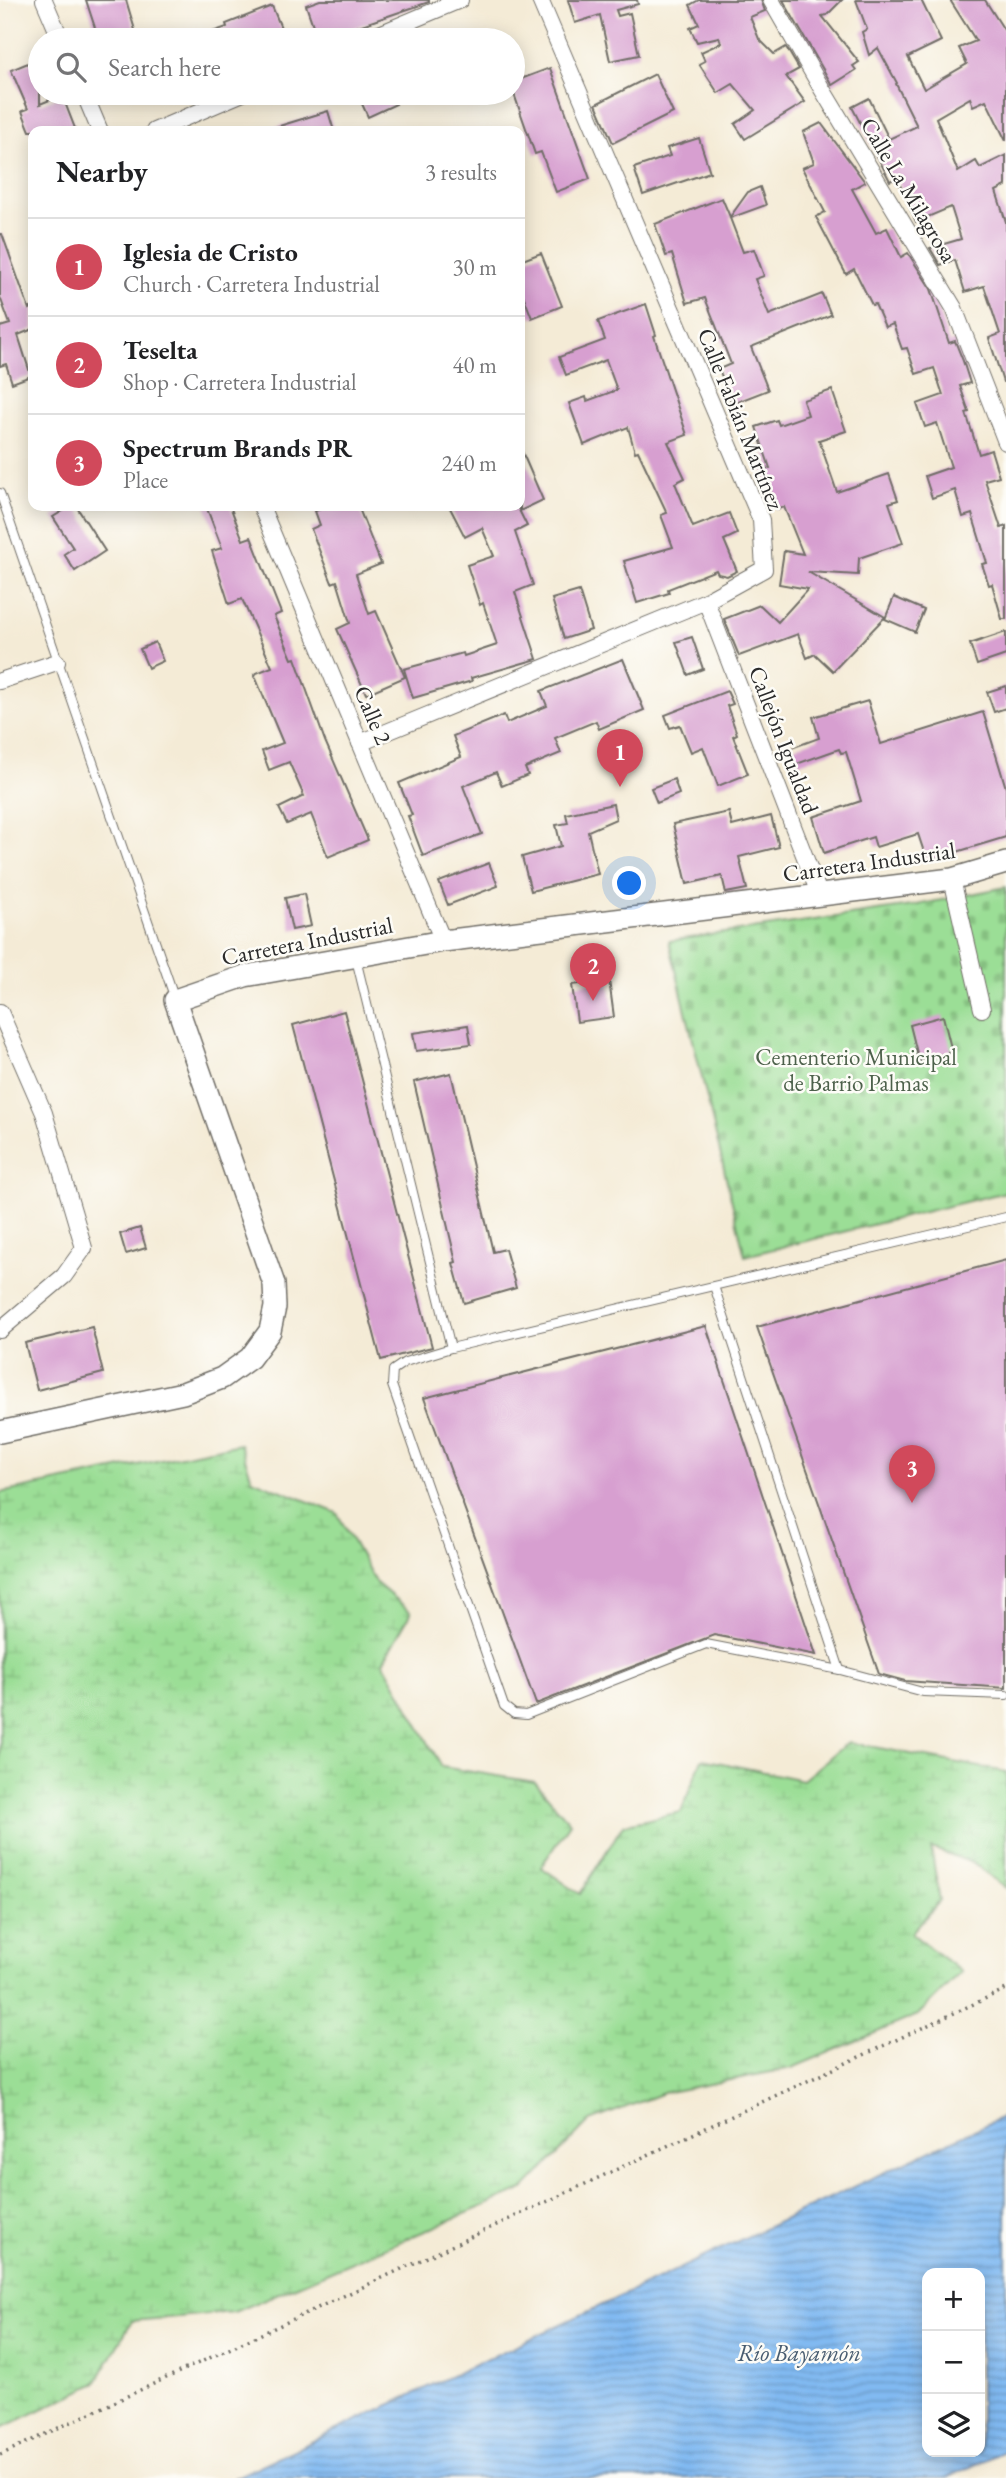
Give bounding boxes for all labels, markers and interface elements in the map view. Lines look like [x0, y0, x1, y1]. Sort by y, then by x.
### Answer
search box [28, 28, 525, 105]
icon: search [52, 48, 90, 86]
text: Search here [108, 50, 221, 84]
street label: Calle La Milagrosa [854, 112, 965, 269]
text: Nearby [56, 152, 148, 191]
text: 3 results [425, 157, 497, 187]
text: Iglesia de Cristo [123, 235, 298, 269]
text: 1 [73, 252, 85, 282]
text: 30 m [452, 252, 497, 282]
text: Church · Carretera Industrial [123, 269, 380, 299]
street label: Calle Fabián Martínez [691, 324, 791, 515]
text: Teselta [123, 333, 198, 367]
text: 2 [73, 350, 85, 380]
text: 40 m [452, 350, 497, 380]
text: Shop · Carretera Industrial [123, 367, 357, 397]
text: Spectrum Brands PR [123, 431, 352, 465]
text: 3 [73, 448, 85, 478]
text: 240 m [441, 448, 497, 478]
text: Place [123, 465, 168, 495]
street label: Callejón Igualdad [742, 662, 826, 818]
street label: Calle 2 [347, 681, 399, 749]
pin: 1 [597, 729, 643, 787]
street label: Carretera Industrial [781, 835, 958, 889]
your location [612, 866, 646, 900]
street label: Carretera Industrial [219, 910, 396, 972]
pin: 2 [570, 943, 616, 1001]
park label: Cementerio Municipal de Barrio Palmas [755, 1042, 957, 1098]
pin: 3 [889, 1445, 935, 1503]
map controls [922, 2268, 985, 2457]
button: + [922, 2268, 985, 2331]
button: − [922, 2331, 985, 2394]
water label: Río Bayamón [737, 2337, 861, 2368]
button: layers [922, 2394, 985, 2457]

